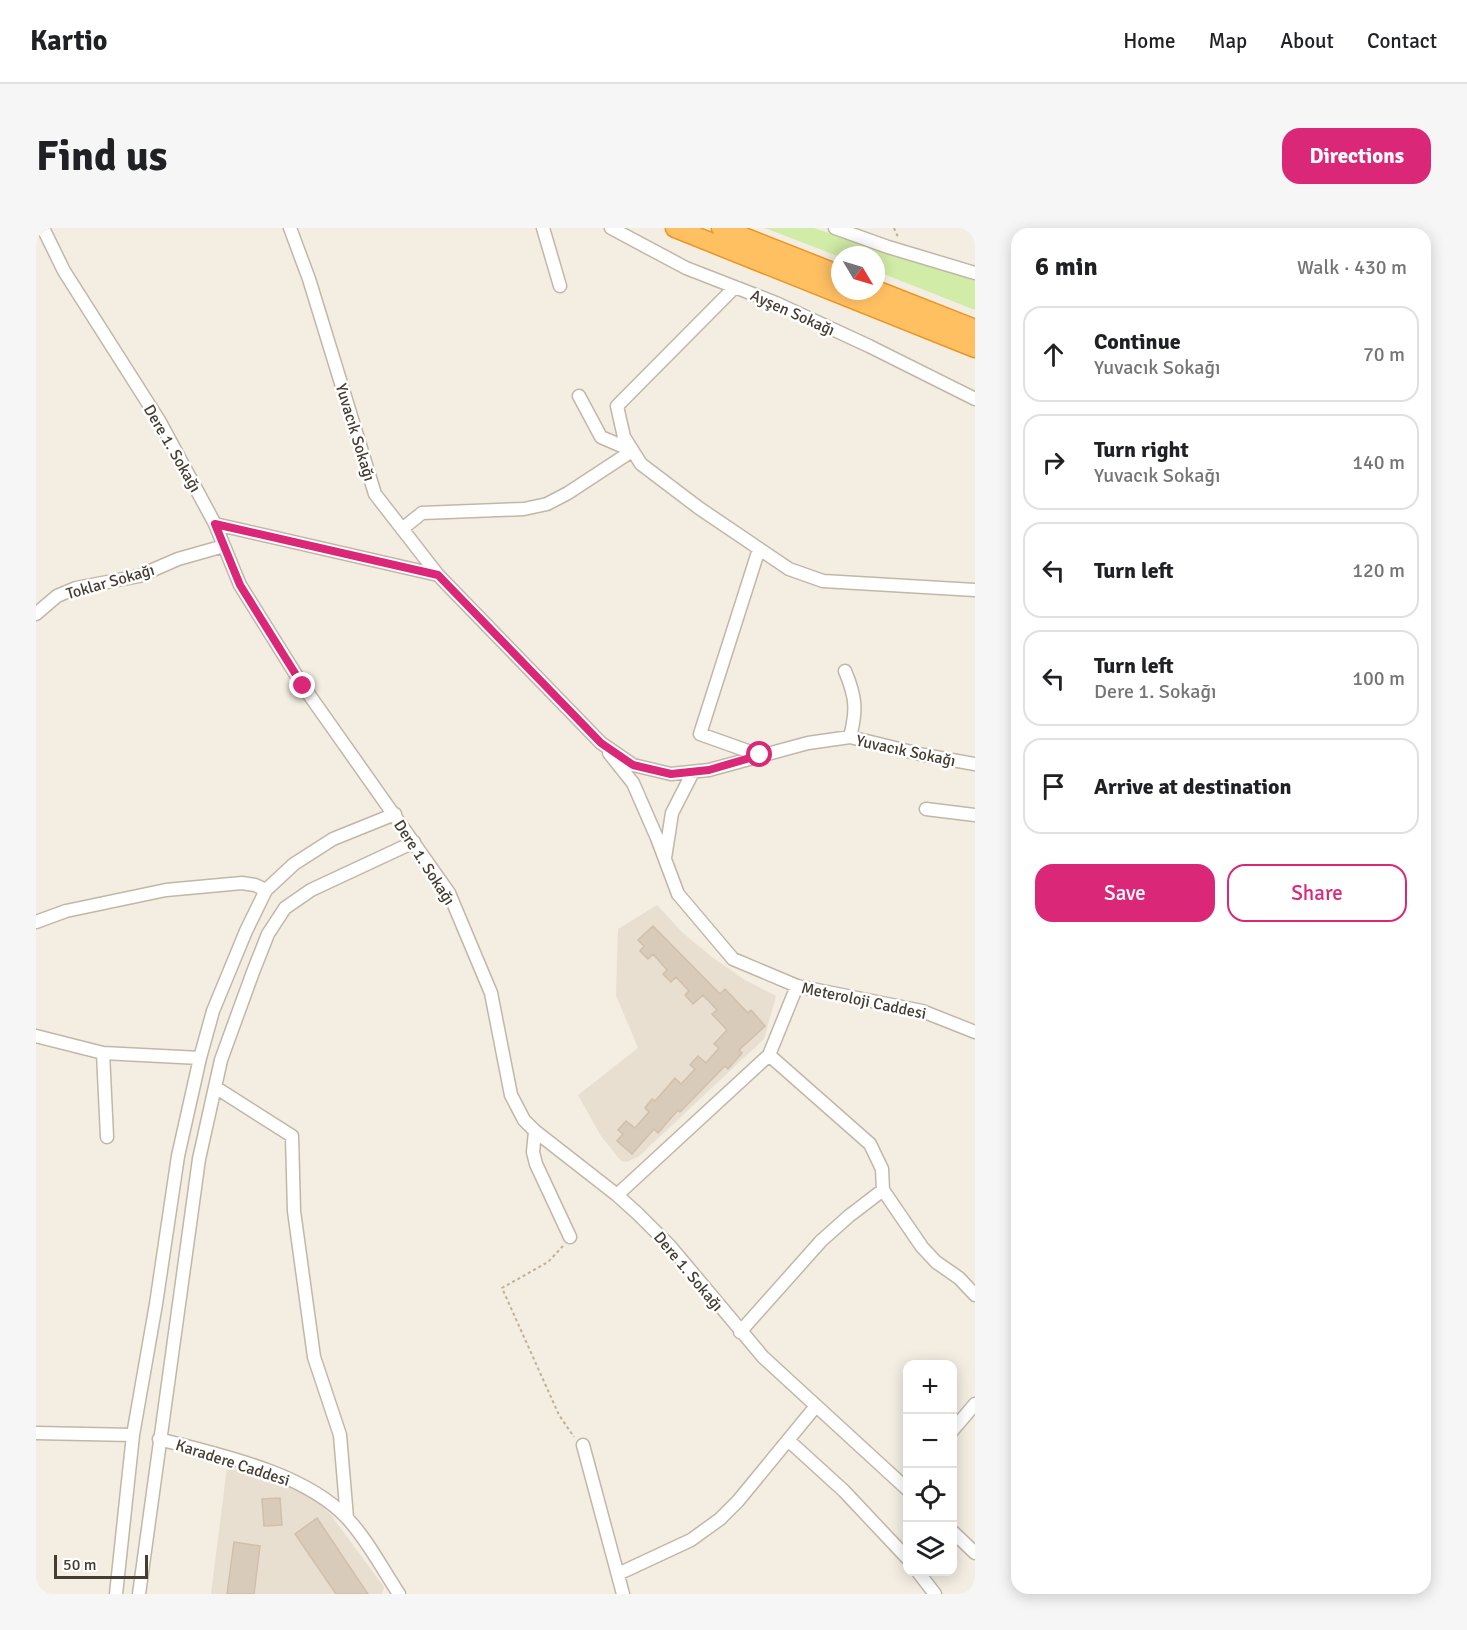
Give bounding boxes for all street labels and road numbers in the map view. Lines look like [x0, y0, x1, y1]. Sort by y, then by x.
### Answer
street label: Ayşen Sokağı [747, 285, 838, 340]
street label: Yuvacık Sokağı [331, 381, 379, 484]
street label: Dere 1. Sokağı [139, 401, 205, 496]
street label: Toklar Sokağı [64, 560, 157, 604]
street label: Yuvacık Sokağı [854, 731, 957, 771]
street label: Dere 1. Sokağı [389, 816, 459, 909]
street label: Meteroloji Caddesi [799, 978, 928, 1024]
street label: Dere 1. Sokağı [649, 1228, 727, 1316]
street label: Karadere Caddesi [173, 1435, 292, 1491]

